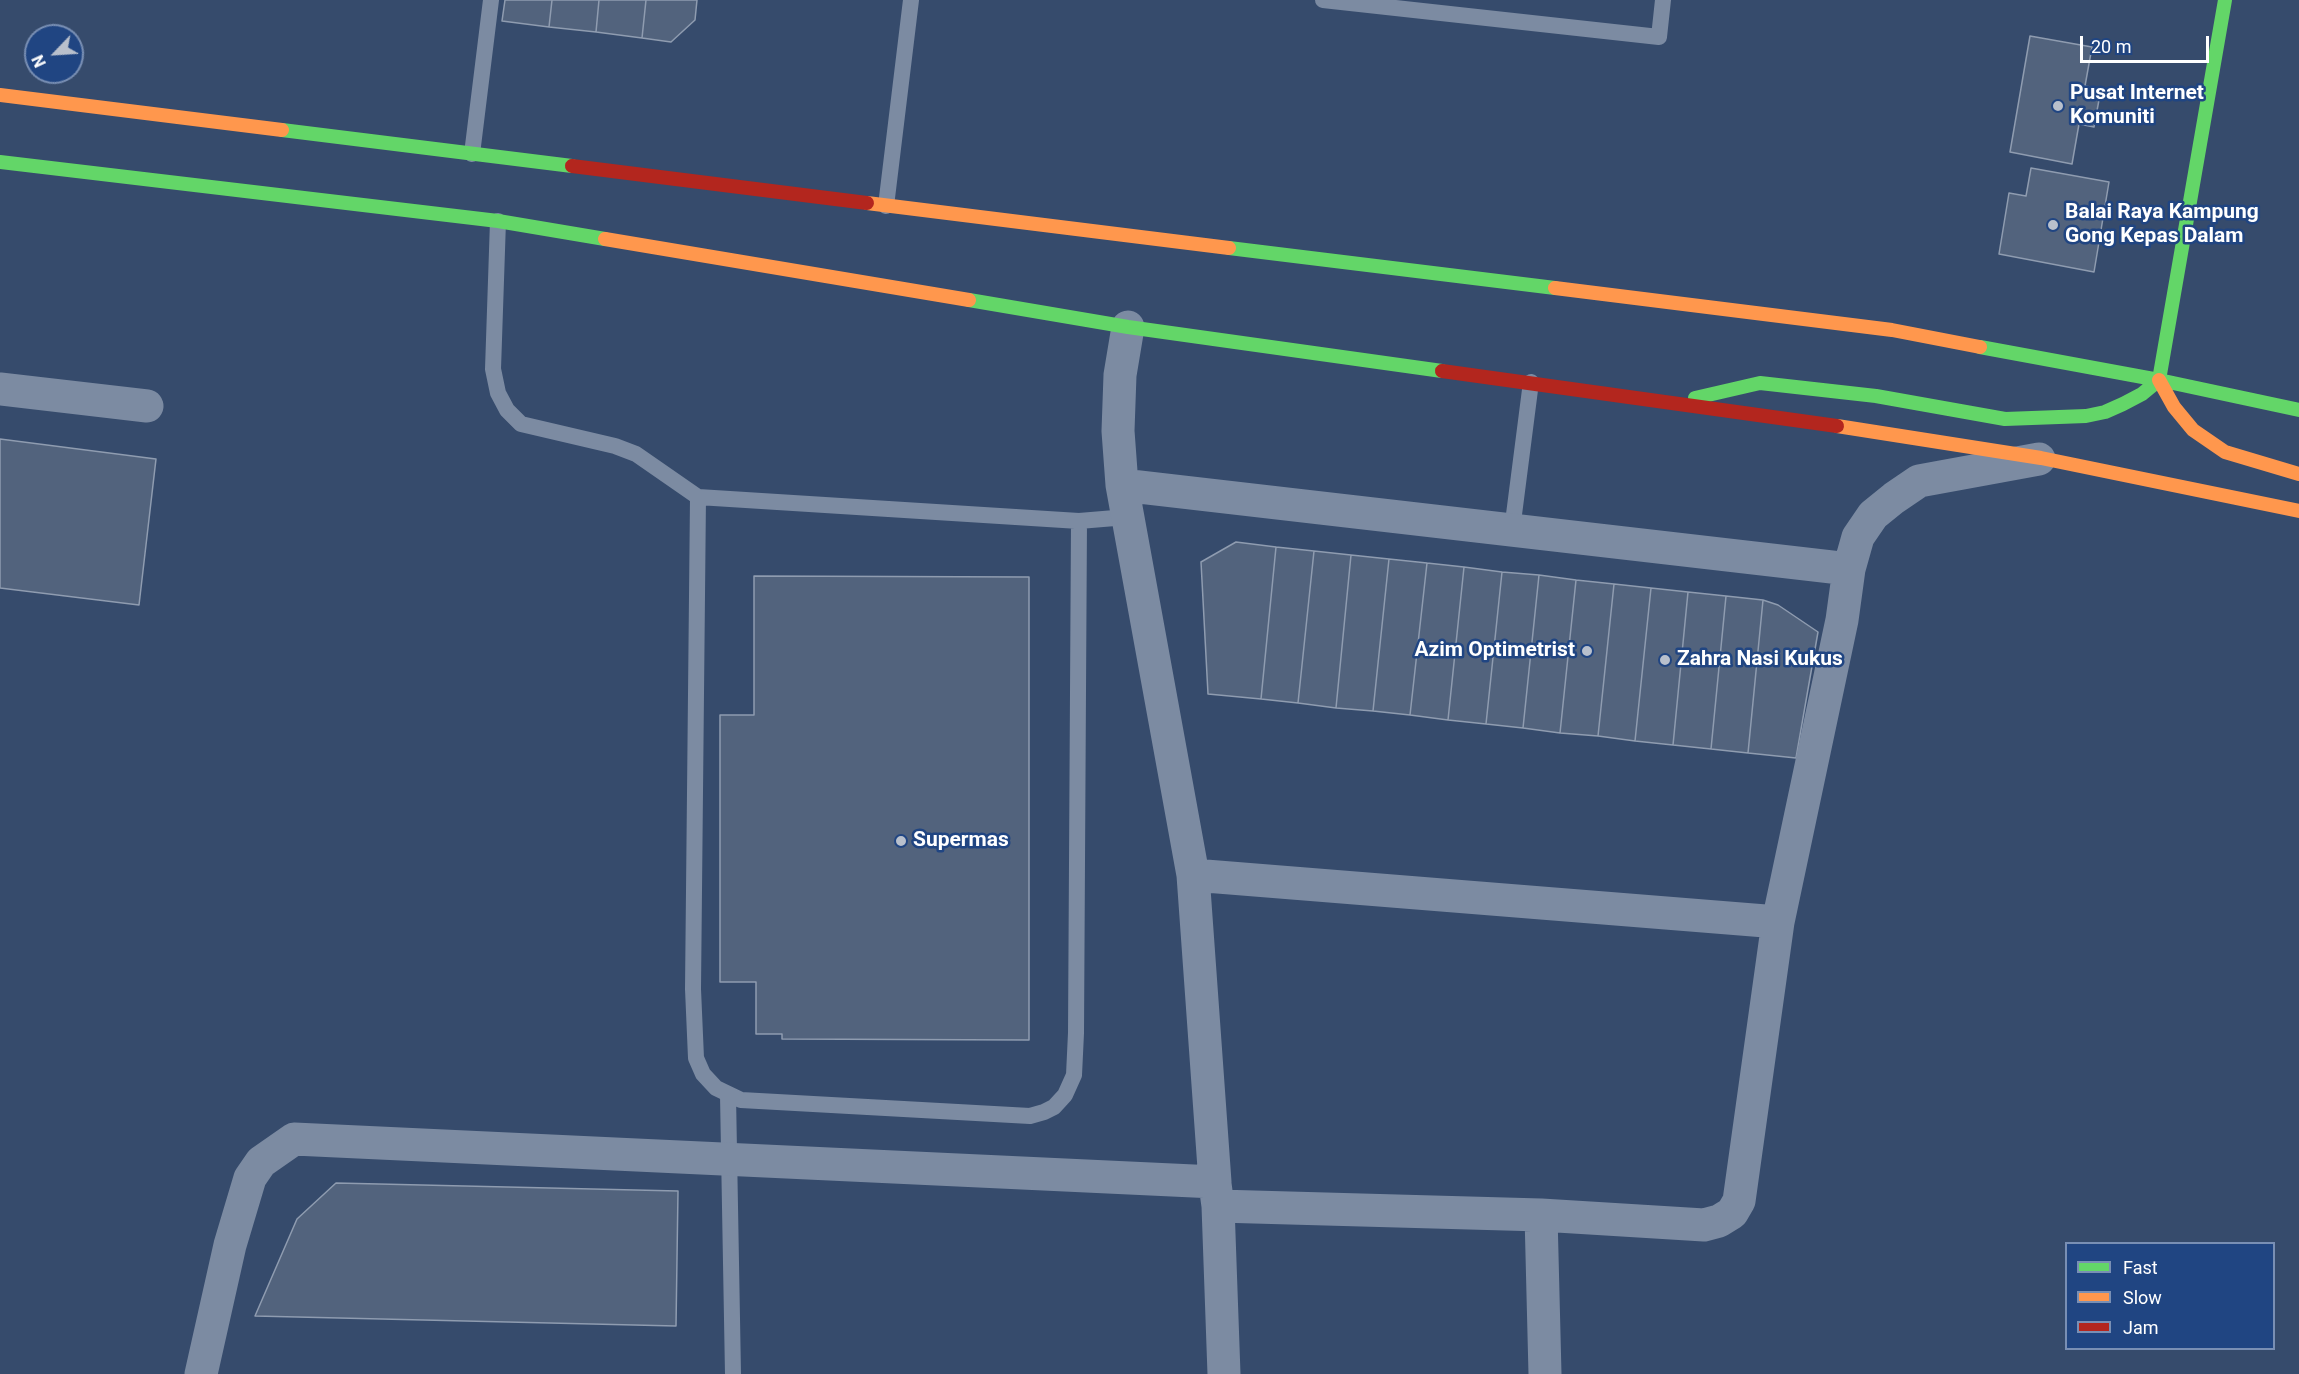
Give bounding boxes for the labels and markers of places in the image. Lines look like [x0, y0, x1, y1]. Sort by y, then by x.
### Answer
place label: Pusat Internet Komuniti [2070, 81, 2204, 131]
marker: Pusat Internet Komuniti [2051, 99, 2065, 113]
place label: Balai Raya Kampung Gong Kepas Dalam [2065, 200, 2259, 250]
marker: Balai Raya Kampung Gong Kepas Dalam [2046, 218, 2060, 232]
place label: Azim Optimetrist [1414, 638, 1575, 664]
marker: Azim Optimetrist [1580, 644, 1594, 658]
place label: Zahra Nasi Kukus [1677, 647, 1843, 673]
marker: Zahra Nasi Kukus [1658, 653, 1672, 667]
place label: Supermas [913, 828, 1009, 854]
marker: Supermas [894, 834, 908, 848]

